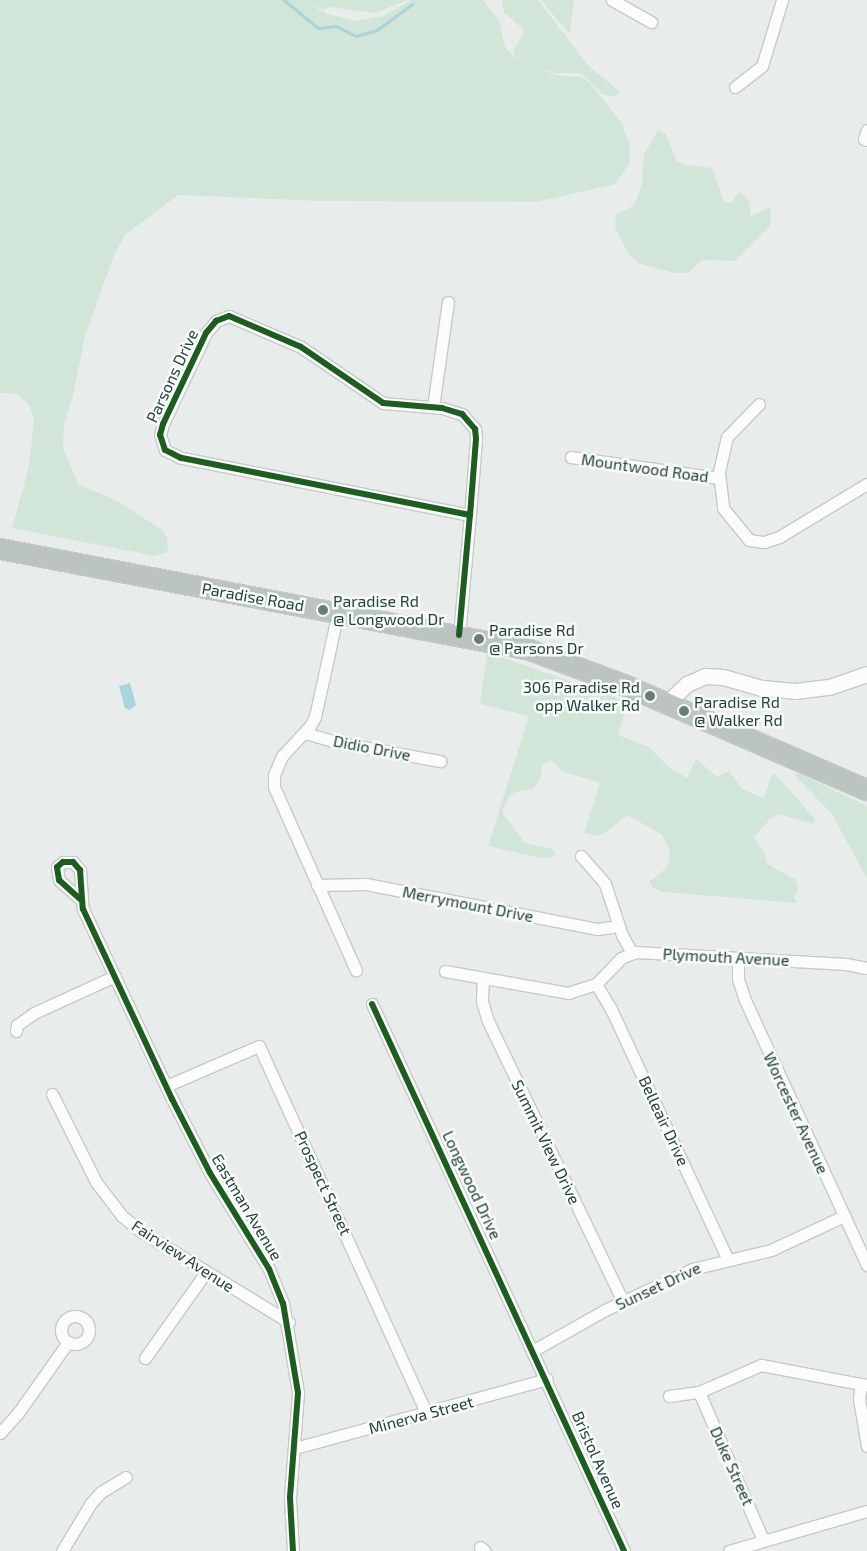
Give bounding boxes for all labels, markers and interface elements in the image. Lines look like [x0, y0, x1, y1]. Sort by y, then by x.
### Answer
street label: Parsons Drive [142, 326, 202, 426]
street label: Mountwood Road [580, 450, 710, 486]
street label: Paradise Road [200, 579, 306, 615]
place label: Paradise Rd @ Longwood Dr [333, 591, 445, 629]
marker: Paradise Rd @ Longwood Dr [317, 604, 329, 616]
place label: Paradise Rd @ Parsons Dr [489, 620, 584, 658]
marker: Paradise Rd @ Parsons Dr [473, 633, 485, 645]
place label: 306 Paradise Rd opp Walker Rd [523, 677, 640, 715]
marker: 306 Paradise Rd opp Walker Rd [644, 690, 656, 702]
place label: Paradise Rd @ Walker Rd [694, 692, 783, 730]
marker: Paradise Rd @ Walker Rd [678, 705, 690, 717]
street label: Didio Drive [332, 731, 412, 765]
street label: Merrymount Drive [401, 882, 535, 926]
street label: Plymouth Avenue [662, 944, 790, 970]
street label: Worcester Avenue [759, 1049, 833, 1177]
street label: Belleair Drive [635, 1073, 693, 1169]
street label: Summit View Drive [507, 1076, 585, 1208]
street label: Prospect Street [290, 1128, 356, 1238]
street label: Longwood Drive [438, 1128, 506, 1242]
street label: Eastman Avenue [208, 1150, 286, 1264]
street label: Fairview Avenue [128, 1216, 238, 1296]
street label: Sunset Drive [612, 1258, 704, 1314]
street label: Minerva Street [367, 1392, 475, 1438]
street label: Bristol Avenue [568, 1408, 628, 1512]
street label: Duke Street [706, 1424, 758, 1508]

